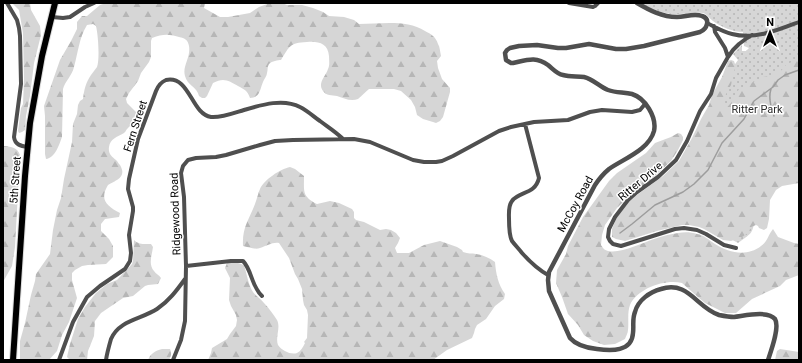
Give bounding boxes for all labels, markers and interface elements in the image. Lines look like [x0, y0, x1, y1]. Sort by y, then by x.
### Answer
north arrow [750, 12, 790, 52]
text: N [766, 16, 774, 29]
street label: Fern Street [121, 98, 150, 154]
park label: Ritter Park [731, 103, 783, 116]
street label: 5th Street [7, 155, 24, 204]
street label: Ritter Drive [616, 159, 665, 204]
street label: Ridgewood Road [168, 172, 183, 256]
street label: McCoy Road [555, 174, 596, 234]

